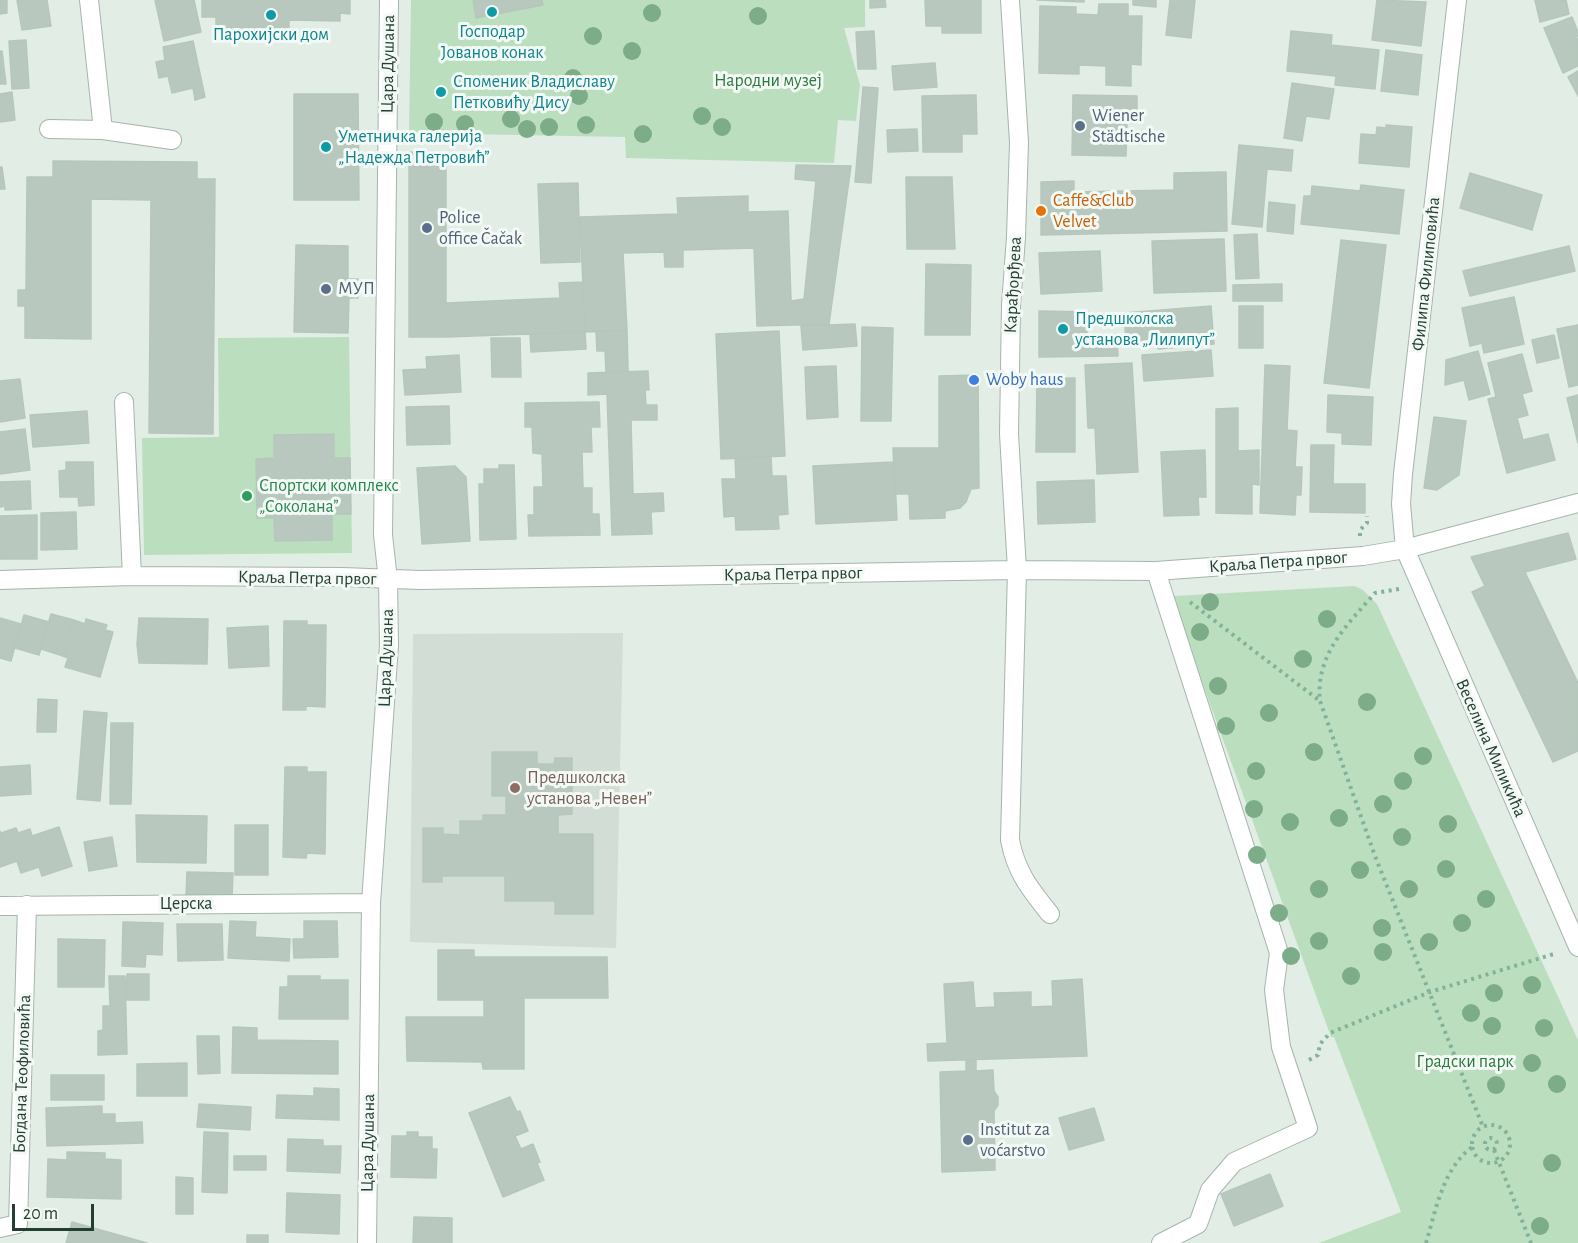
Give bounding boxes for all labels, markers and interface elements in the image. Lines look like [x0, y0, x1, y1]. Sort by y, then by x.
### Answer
marker: Господар Јованов конак [485, 5, 499, 19]
marker: Парохијски дом [264, 8, 278, 22]
street label: Цара Душана [376, 14, 400, 114]
place label: Господар Јованов конак [441, 21, 543, 63]
place label: Парохијски дом [213, 24, 329, 46]
park label: Народни музеј [714, 70, 822, 92]
place label: Споменик Владиславу Петковићу Дису [453, 71, 615, 113]
marker: Споменик Владиславу Петковићу Дису [434, 85, 448, 99]
place label: Wiener Städtische [1092, 105, 1165, 148]
marker: Wiener Städtische [1073, 119, 1087, 133]
place label: Уметничка галерија „Надежда Петровић” [338, 126, 490, 168]
marker: Уметничка галерија „Надежда Петровић” [319, 140, 333, 154]
place label: Caffe&Club Velvet [1053, 190, 1134, 232]
street label: Филипа Филиповића [1407, 196, 1445, 352]
marker: Caffe&Club Velvet [1034, 204, 1048, 218]
place label: Police office Čačak [439, 207, 522, 250]
marker: Police office Čačak [420, 221, 434, 235]
street label: Карађорђева [1000, 236, 1026, 334]
place label: МУП [338, 278, 375, 300]
marker: МУП [319, 282, 333, 296]
place label: Предшколска установа „Лилипут” [1075, 308, 1215, 350]
marker: Предшколска установа „Лилипут” [1056, 322, 1070, 336]
place label: Woby haus [986, 369, 1063, 391]
marker: Woby haus [967, 373, 981, 387]
place label: Спортски комплекс „Соколана” [259, 475, 399, 518]
marker: Спортски комплекс „Соколана” [240, 489, 254, 503]
street label: Краља Петра првог [1208, 546, 1348, 578]
street label: Краља Петра првог [724, 562, 862, 586]
street label: Краља Петра првог [238, 566, 376, 590]
street label: Цара Душана [373, 608, 399, 708]
street label: Веселина Миликића [1451, 675, 1531, 821]
place label: Предшколска установа „Невен” [527, 767, 652, 810]
marker: Предшколска установа „Невен” [508, 781, 522, 795]
street label: Церска [159, 893, 213, 915]
street label: Богдана Теофиловића [8, 994, 36, 1154]
park label: Градски парк [1416, 1051, 1514, 1073]
street label: Цара Душана [356, 1093, 380, 1193]
place label: Institut za voćarstvo [980, 1119, 1050, 1162]
marker: Institut za voćarstvo [961, 1133, 975, 1147]
scale bar [15, 1192, 98, 1230]
text: 20 m [23, 1205, 58, 1223]

